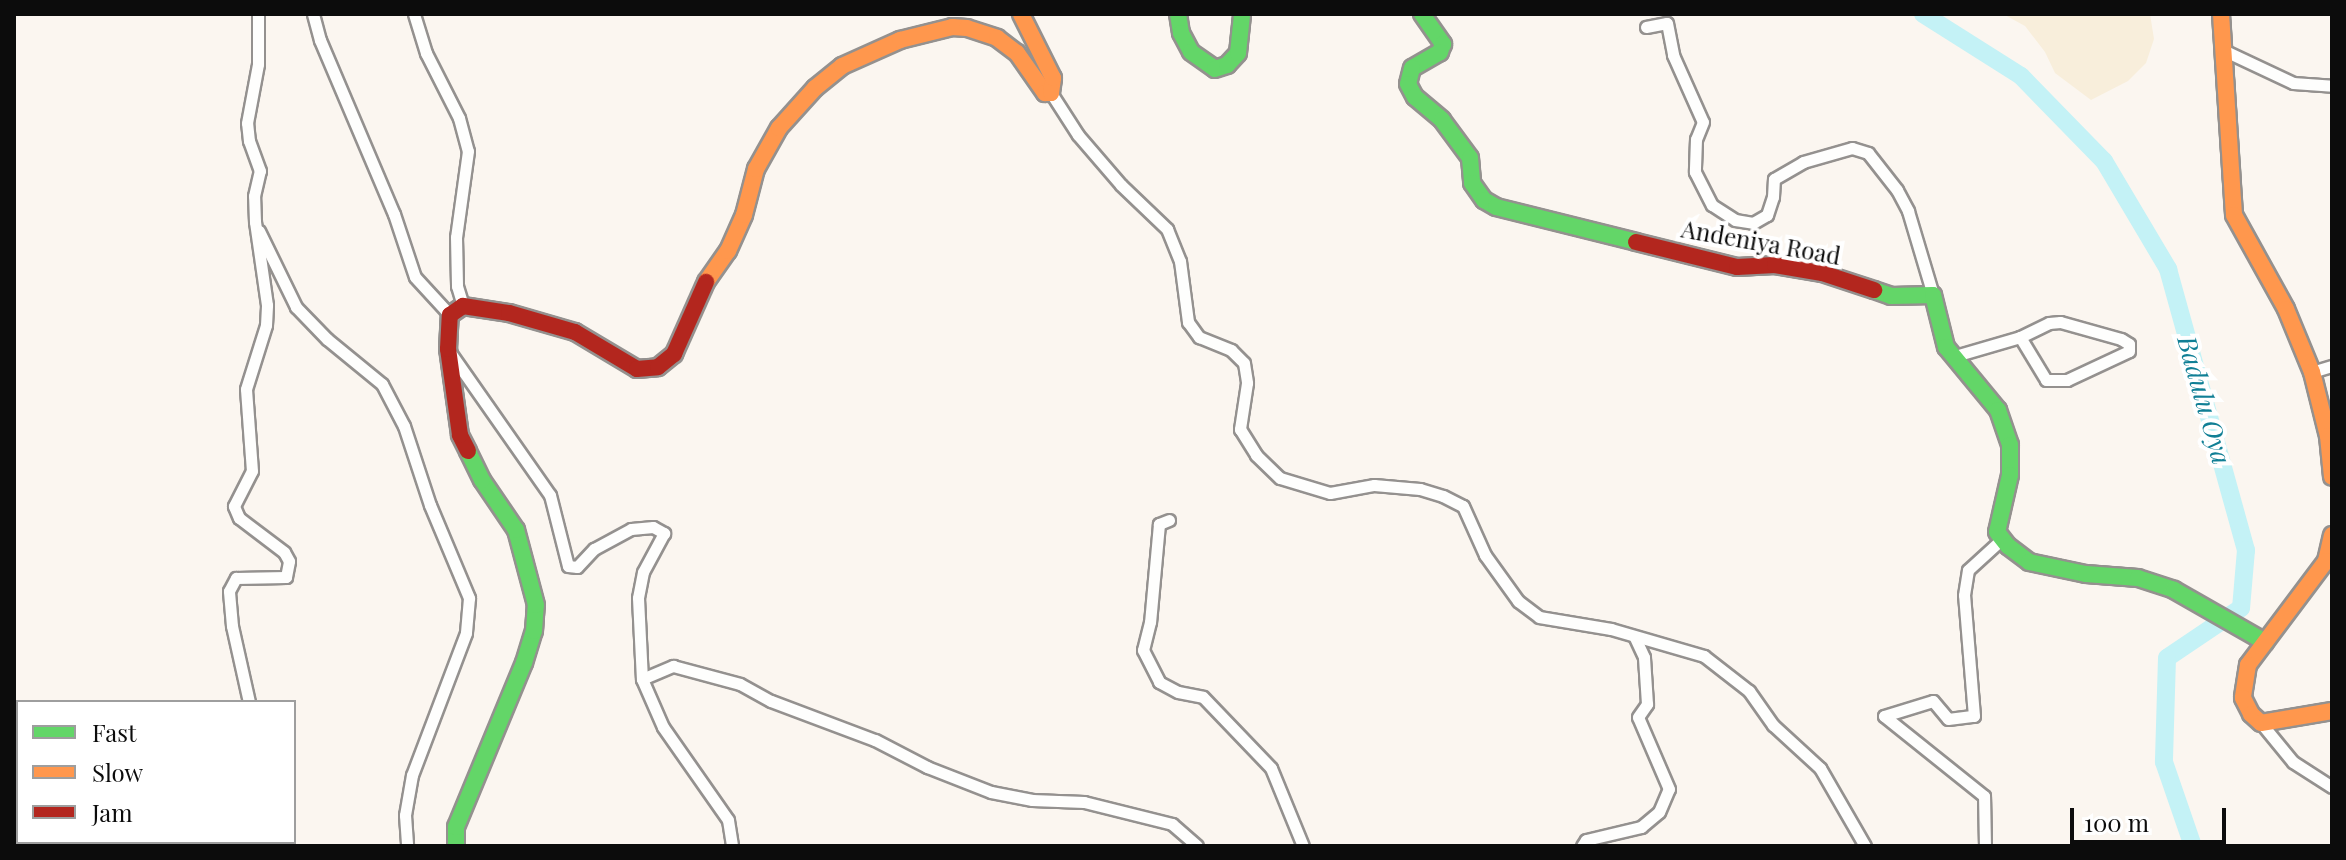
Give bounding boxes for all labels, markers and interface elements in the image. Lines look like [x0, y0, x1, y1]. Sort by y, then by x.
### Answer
street label: Andeniya Road [1679, 214, 1843, 270]
water label: Badulu Oya [2172, 332, 2238, 468]
legend [16, 700, 296, 844]
text: Fast [92, 716, 137, 748]
text: Slow [92, 756, 143, 788]
scale bar [2074, 792, 2230, 842]
text: Jam [92, 796, 133, 828]
text: 100 m [2084, 806, 2149, 838]

